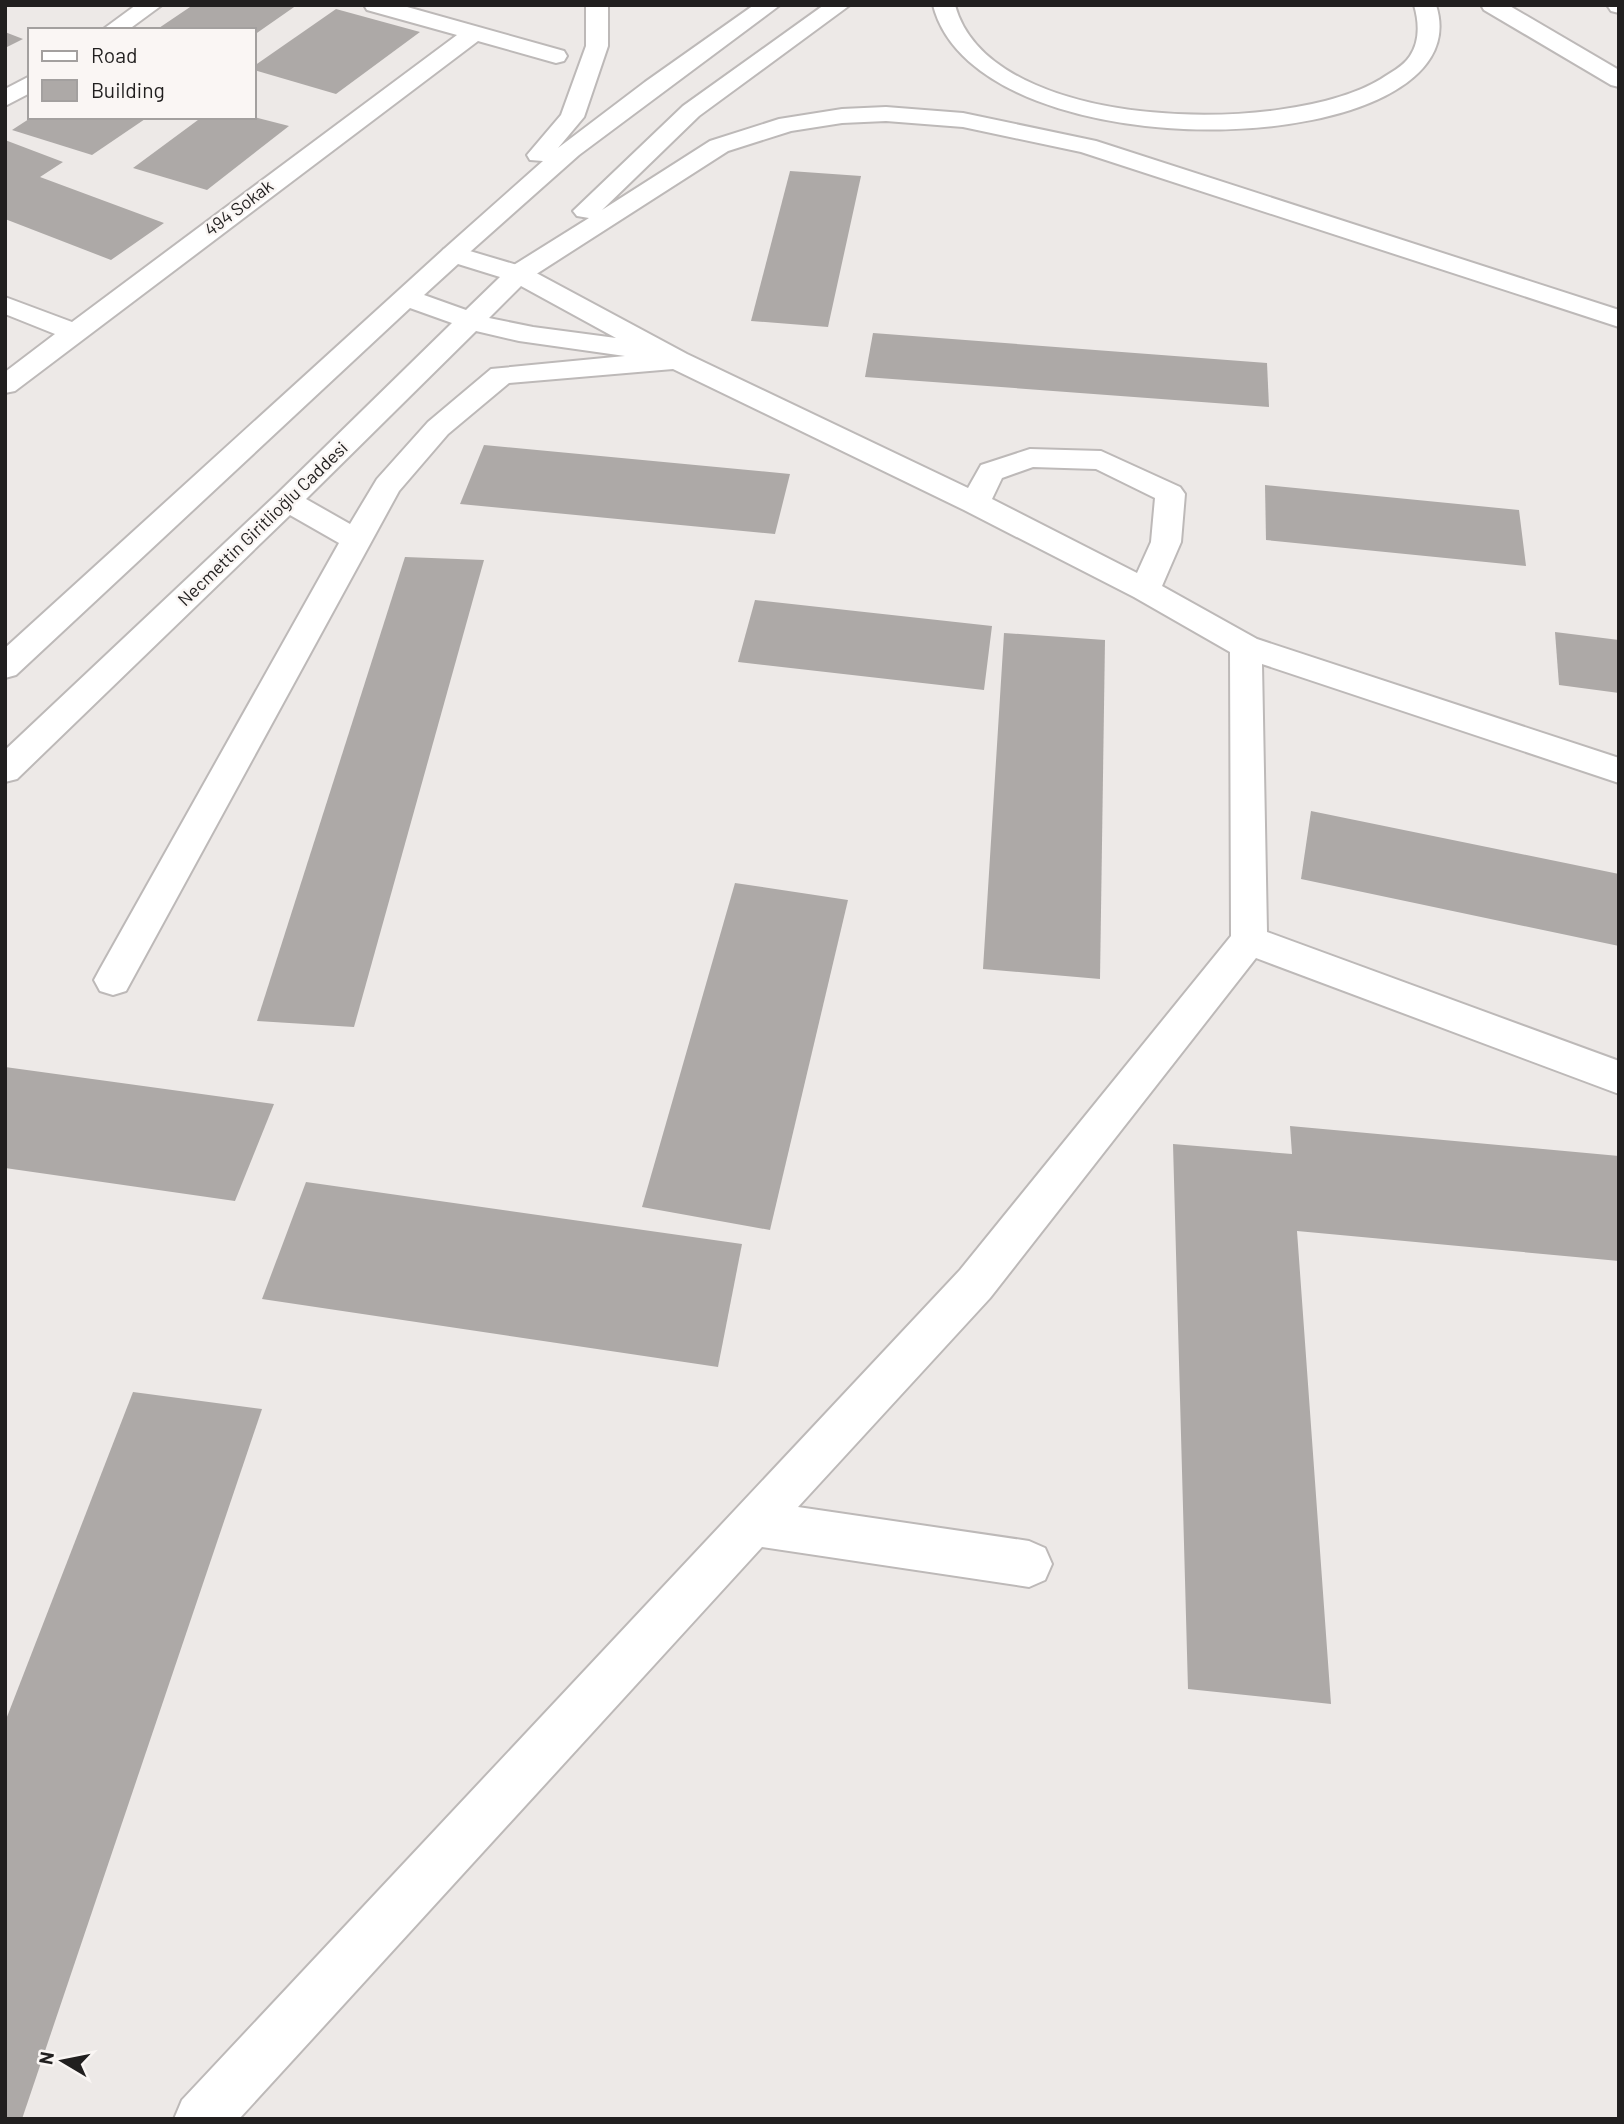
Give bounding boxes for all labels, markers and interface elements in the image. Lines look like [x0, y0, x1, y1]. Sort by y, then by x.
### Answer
legend [28, 28, 256, 119]
text: Road [91, 42, 137, 67]
text: Building [91, 77, 165, 102]
street label: 494 Sokak [200, 174, 277, 240]
street label: Necmettin Giritlioğlu Caddesi [173, 436, 352, 610]
north arrow [28, 2026, 98, 2096]
text: N [33, 2050, 58, 2066]

